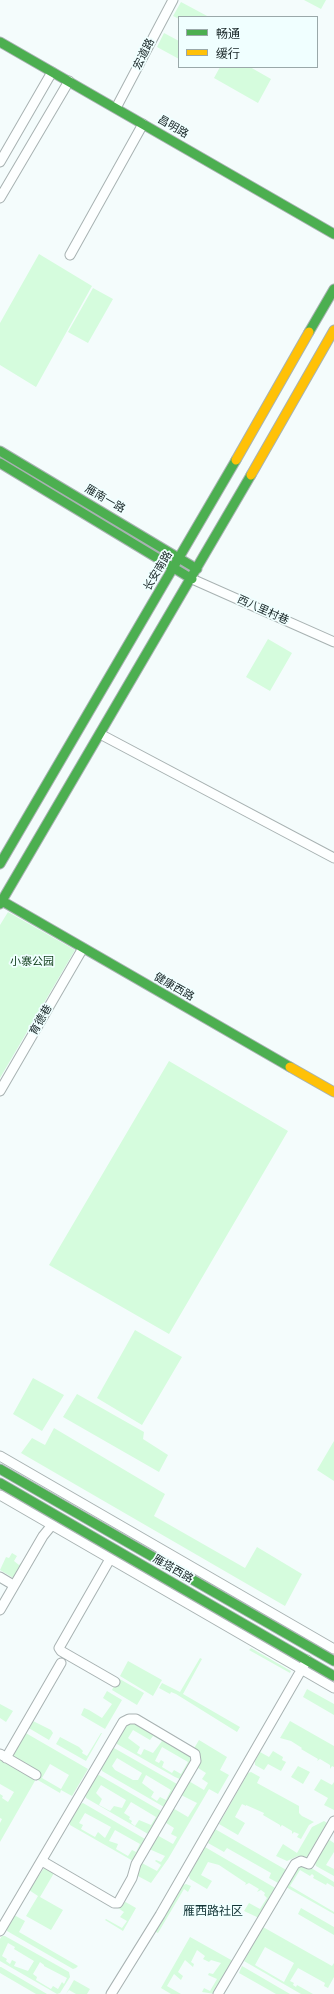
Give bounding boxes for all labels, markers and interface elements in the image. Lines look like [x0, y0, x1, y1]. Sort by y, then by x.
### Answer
legend [178, 16, 318, 68]
text: 畅通 [216, 27, 240, 41]
street label: 宏道路 [131, 36, 157, 72]
text: 缓行 [216, 47, 240, 61]
street label: 昌明路 [155, 113, 191, 141]
street label: 雁南一路 [83, 482, 127, 516]
street label: 长安南路 [141, 549, 175, 593]
street label: 西八里村巷 [235, 593, 291, 627]
park label: 小寨公园 [10, 955, 54, 969]
street label: 健康西路 [152, 970, 196, 1004]
street label: 育德巷 [27, 1002, 55, 1038]
street label: 雁塔西路 [151, 1552, 195, 1586]
district label: 雁西路社区 [183, 1904, 243, 1918]

